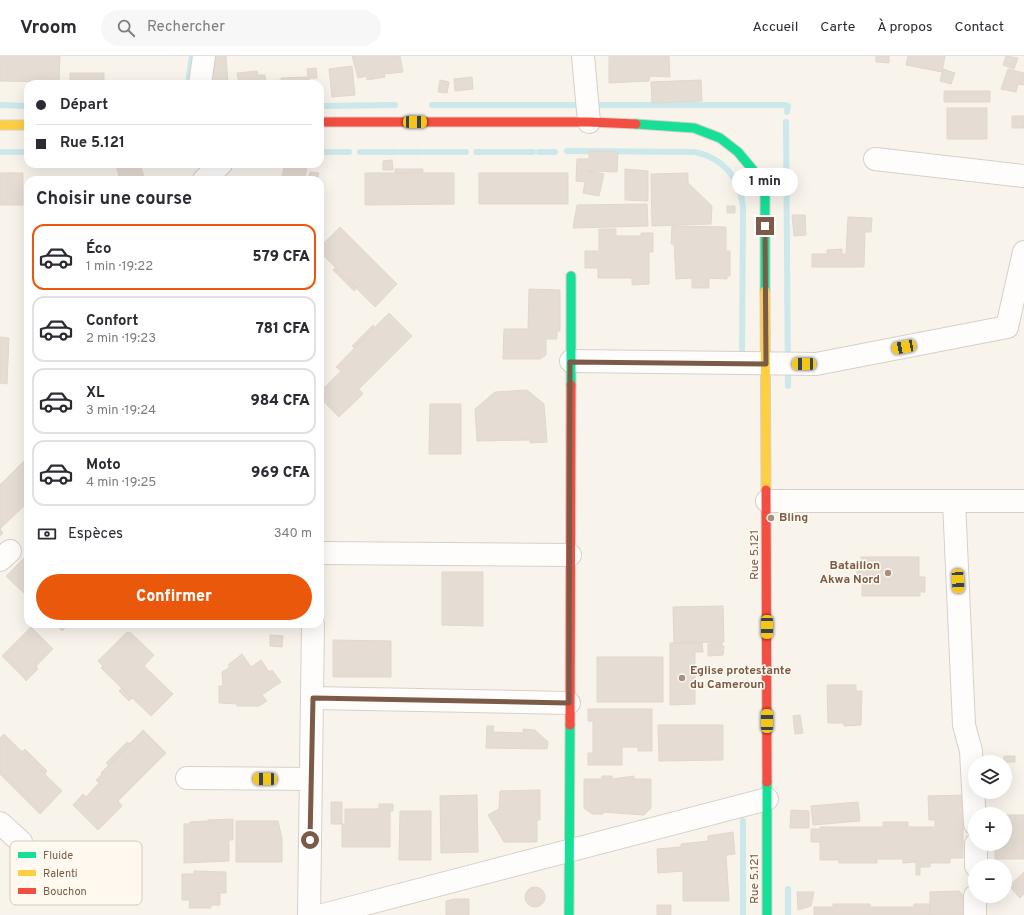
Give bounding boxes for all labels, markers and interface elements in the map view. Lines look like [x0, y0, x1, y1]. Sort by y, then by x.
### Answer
search box [101, 10, 381, 46]
text: Vroom [20, 16, 77, 40]
icon: search [115, 17, 137, 39]
text: Rechercher [147, 18, 225, 37]
text: Accueil [752, 19, 798, 36]
text: Carte [820, 19, 855, 36]
text: À propos [877, 19, 933, 36]
text: Contact [955, 19, 1004, 36]
text: Départ [60, 96, 108, 115]
car [403, 116, 427, 128]
text: Rue 5.121 [60, 134, 125, 153]
callout: 1 min [732, 168, 798, 196]
text: 1 min [749, 174, 781, 190]
text: Choisir une course [36, 188, 192, 211]
route end [756, 217, 774, 235]
icon: car [38, 239, 74, 275]
text: Éco [86, 240, 111, 259]
text: 579 CFA [252, 248, 310, 267]
text: 1 min · 19:22 [86, 259, 153, 275]
icon: car [38, 311, 74, 347]
text: Confort [86, 312, 138, 331]
text: 781 CFA [256, 320, 310, 339]
text: 2 min · 19:23 [86, 331, 156, 347]
car [891, 339, 917, 355]
car [792, 358, 816, 370]
icon: car [38, 383, 74, 419]
text: XL [86, 384, 104, 403]
text: 984 CFA [250, 392, 310, 411]
text: 3 min · 19:24 [86, 403, 156, 419]
icon: car [38, 455, 74, 491]
text: Moto [86, 456, 121, 475]
text: 969 CFA [251, 464, 310, 483]
text: 4 min · 19:25 [86, 475, 156, 491]
place label: Bling [779, 510, 808, 526]
marker: Bling [766, 513, 776, 523]
icon: cash [36, 523, 58, 545]
text: Espèces [68, 525, 123, 544]
text: 340 m [274, 526, 312, 542]
street label: Rue 5.121 [747, 530, 763, 580]
place label: Bataillon Akwa Nord [819, 558, 880, 588]
marker: Bataillon Akwa Nord [883, 568, 893, 578]
car [951, 569, 965, 593]
button: Confirmer [36, 574, 312, 620]
car [761, 615, 773, 639]
place label: Eglise protestante du Cameroun [690, 663, 791, 693]
marker: Eglise protestante du Cameroun [677, 673, 687, 683]
car [761, 709, 773, 733]
map controls [968, 755, 1012, 903]
button: layers [968, 755, 1012, 799]
car [253, 773, 277, 785]
button: + [968, 807, 1012, 851]
route start [301, 831, 319, 849]
legend [10, 841, 142, 905]
text: Fluide [43, 849, 73, 863]
street label: Rue 5.121 [747, 854, 763, 904]
button: − [968, 859, 1012, 903]
text: Ralenti [43, 867, 78, 881]
text: Bouchon [43, 885, 87, 899]

